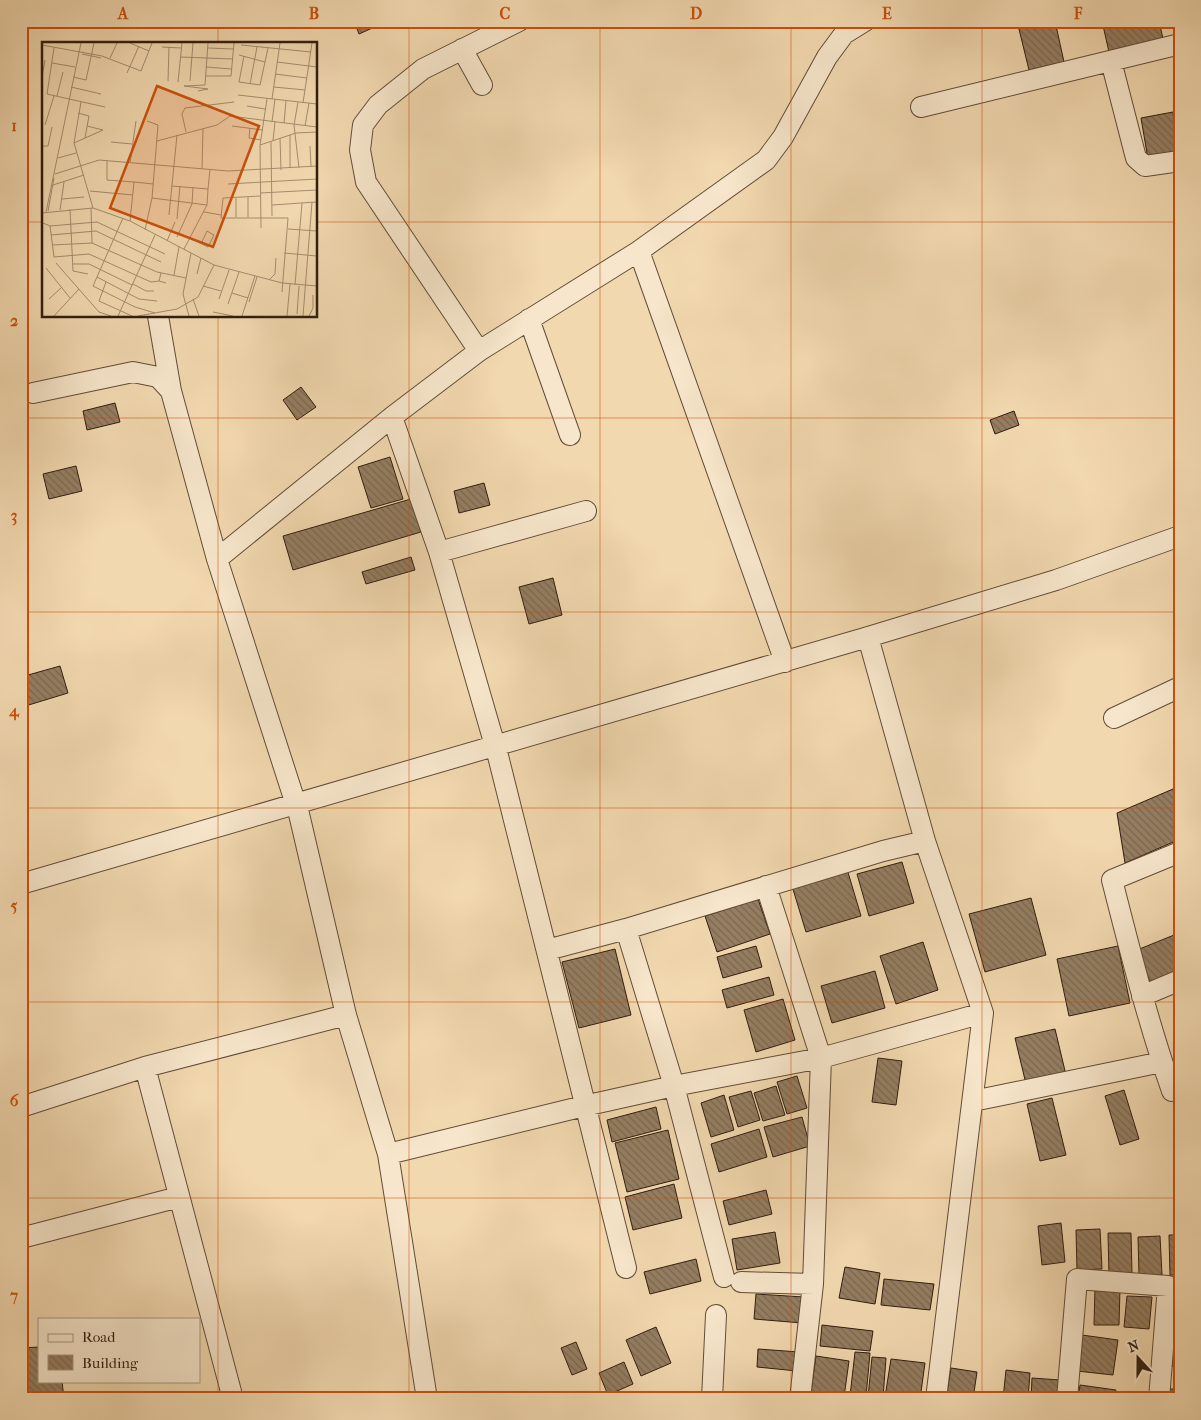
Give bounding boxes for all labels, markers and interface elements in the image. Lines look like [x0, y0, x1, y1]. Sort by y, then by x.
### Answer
text: A [117, 4, 129, 23]
text: B [309, 4, 319, 23]
text: C [500, 4, 511, 23]
text: D [690, 4, 702, 23]
text: E [882, 4, 892, 23]
text: F [1073, 4, 1083, 23]
inset map [42, 42, 318, 318]
text: 1 [11, 116, 17, 135]
text: 2 [10, 311, 18, 330]
text: 3 [11, 506, 17, 526]
text: 4 [8, 701, 20, 721]
text: 5 [11, 896, 18, 915]
text: 6 [10, 1091, 19, 1110]
text: 7 [9, 1286, 18, 1305]
legend [38, 1318, 200, 1382]
text: Road [82, 1328, 116, 1346]
north arrow [1114, 1332, 1164, 1382]
text: N [1126, 1336, 1142, 1356]
text: Building [82, 1354, 139, 1372]

